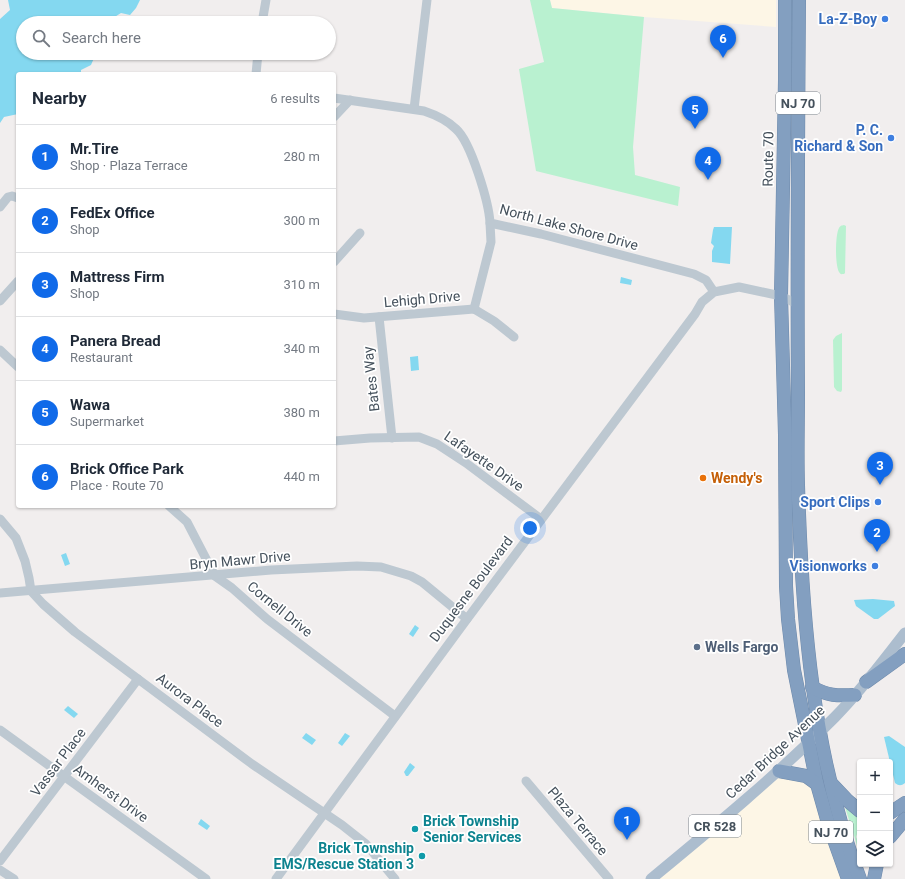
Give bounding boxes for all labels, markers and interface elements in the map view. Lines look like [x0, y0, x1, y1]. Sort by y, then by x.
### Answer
place label: La-Z-Boy [819, 11, 878, 27]
marker: La-Z-Boy [880, 14, 890, 24]
search box [16, 16, 336, 60]
pin: 6 [710, 25, 736, 58]
icon: search [30, 27, 52, 49]
text: Search here [62, 29, 141, 47]
text: Nearby [32, 88, 87, 108]
text: 6 results [270, 91, 320, 106]
road number: NJ 70 [776, 92, 820, 114]
pin: 5 [682, 96, 708, 129]
place label: P. C. Richard & Son [794, 122, 883, 154]
street label: Route 70 [760, 131, 776, 187]
marker: P. C. Richard & Son [886, 133, 896, 143]
text: Mr.Tire [70, 140, 119, 158]
pin: 4 [695, 147, 721, 180]
text: 1 [41, 149, 49, 164]
text: 280 m [283, 149, 320, 164]
text: Shop · Plaza Terrace [70, 158, 188, 173]
street label: North Lake Shore Drive [498, 201, 640, 253]
text: FedEx Office [70, 204, 155, 222]
text: 2 [41, 213, 49, 228]
text: 300 m [283, 213, 320, 228]
text: Shop [70, 222, 100, 237]
text: Mattress Firm [70, 268, 165, 286]
text: 3 [41, 277, 49, 292]
text: 310 m [283, 277, 320, 292]
text: Shop [70, 286, 100, 301]
street label: Lehigh Drive [383, 288, 461, 310]
text: Panera Bread [70, 332, 161, 350]
text: 4 [41, 341, 49, 356]
text: 340 m [283, 341, 320, 356]
street label: Bates Way [360, 345, 382, 412]
text: Restaurant [70, 350, 133, 365]
text: Wawa [70, 396, 110, 414]
text: 5 [41, 405, 49, 420]
text: 380 m [283, 405, 320, 420]
text: Supermarket [70, 414, 144, 429]
street label: Lafayette Drive [441, 428, 527, 494]
pin: 3 [867, 452, 893, 485]
text: Brick Office Park [70, 460, 184, 478]
text: 6 [41, 469, 49, 484]
text: 440 m [283, 469, 320, 484]
place label: Wendy's [711, 470, 762, 486]
marker: Wendy's [698, 473, 708, 483]
text: Place · Route 70 [70, 478, 164, 493]
place label: Sport Clips [800, 494, 870, 510]
marker: Sport Clips [873, 497, 883, 507]
your location [520, 518, 540, 538]
pin: 2 [864, 519, 890, 552]
street label: Duquesne Boulevard [426, 533, 516, 645]
street label: Bryn Mawr Drive [189, 548, 291, 572]
place label: Visionworks [790, 558, 867, 574]
marker: Visionworks [870, 561, 880, 571]
street label: Cornell Drive [244, 578, 316, 640]
place label: Wells Fargo [705, 639, 779, 655]
marker: Wells Fargo [692, 642, 702, 652]
street label: Aurora Place [153, 670, 227, 730]
street label: Cedar Bridge Avenue [722, 702, 828, 802]
street label: Vassar Place [27, 725, 89, 799]
map controls [857, 759, 893, 867]
button: + [857, 759, 893, 795]
street label: Amherst Drive [71, 761, 151, 825]
street label: Plaza Terrace [545, 784, 611, 858]
button: − [857, 795, 893, 831]
pin: 1 [614, 807, 640, 840]
place label: Brick Township Senior Services [423, 813, 522, 845]
road number: CR 528 [689, 815, 741, 837]
road number: NJ 70 [809, 821, 853, 843]
marker: Brick Township Senior Services [410, 824, 420, 834]
button: layers [857, 831, 893, 867]
place label: Brick Township EMS/Rescue Station 3 [274, 840, 414, 872]
marker: Brick Township EMS/Rescue Station 3 [417, 851, 427, 861]

